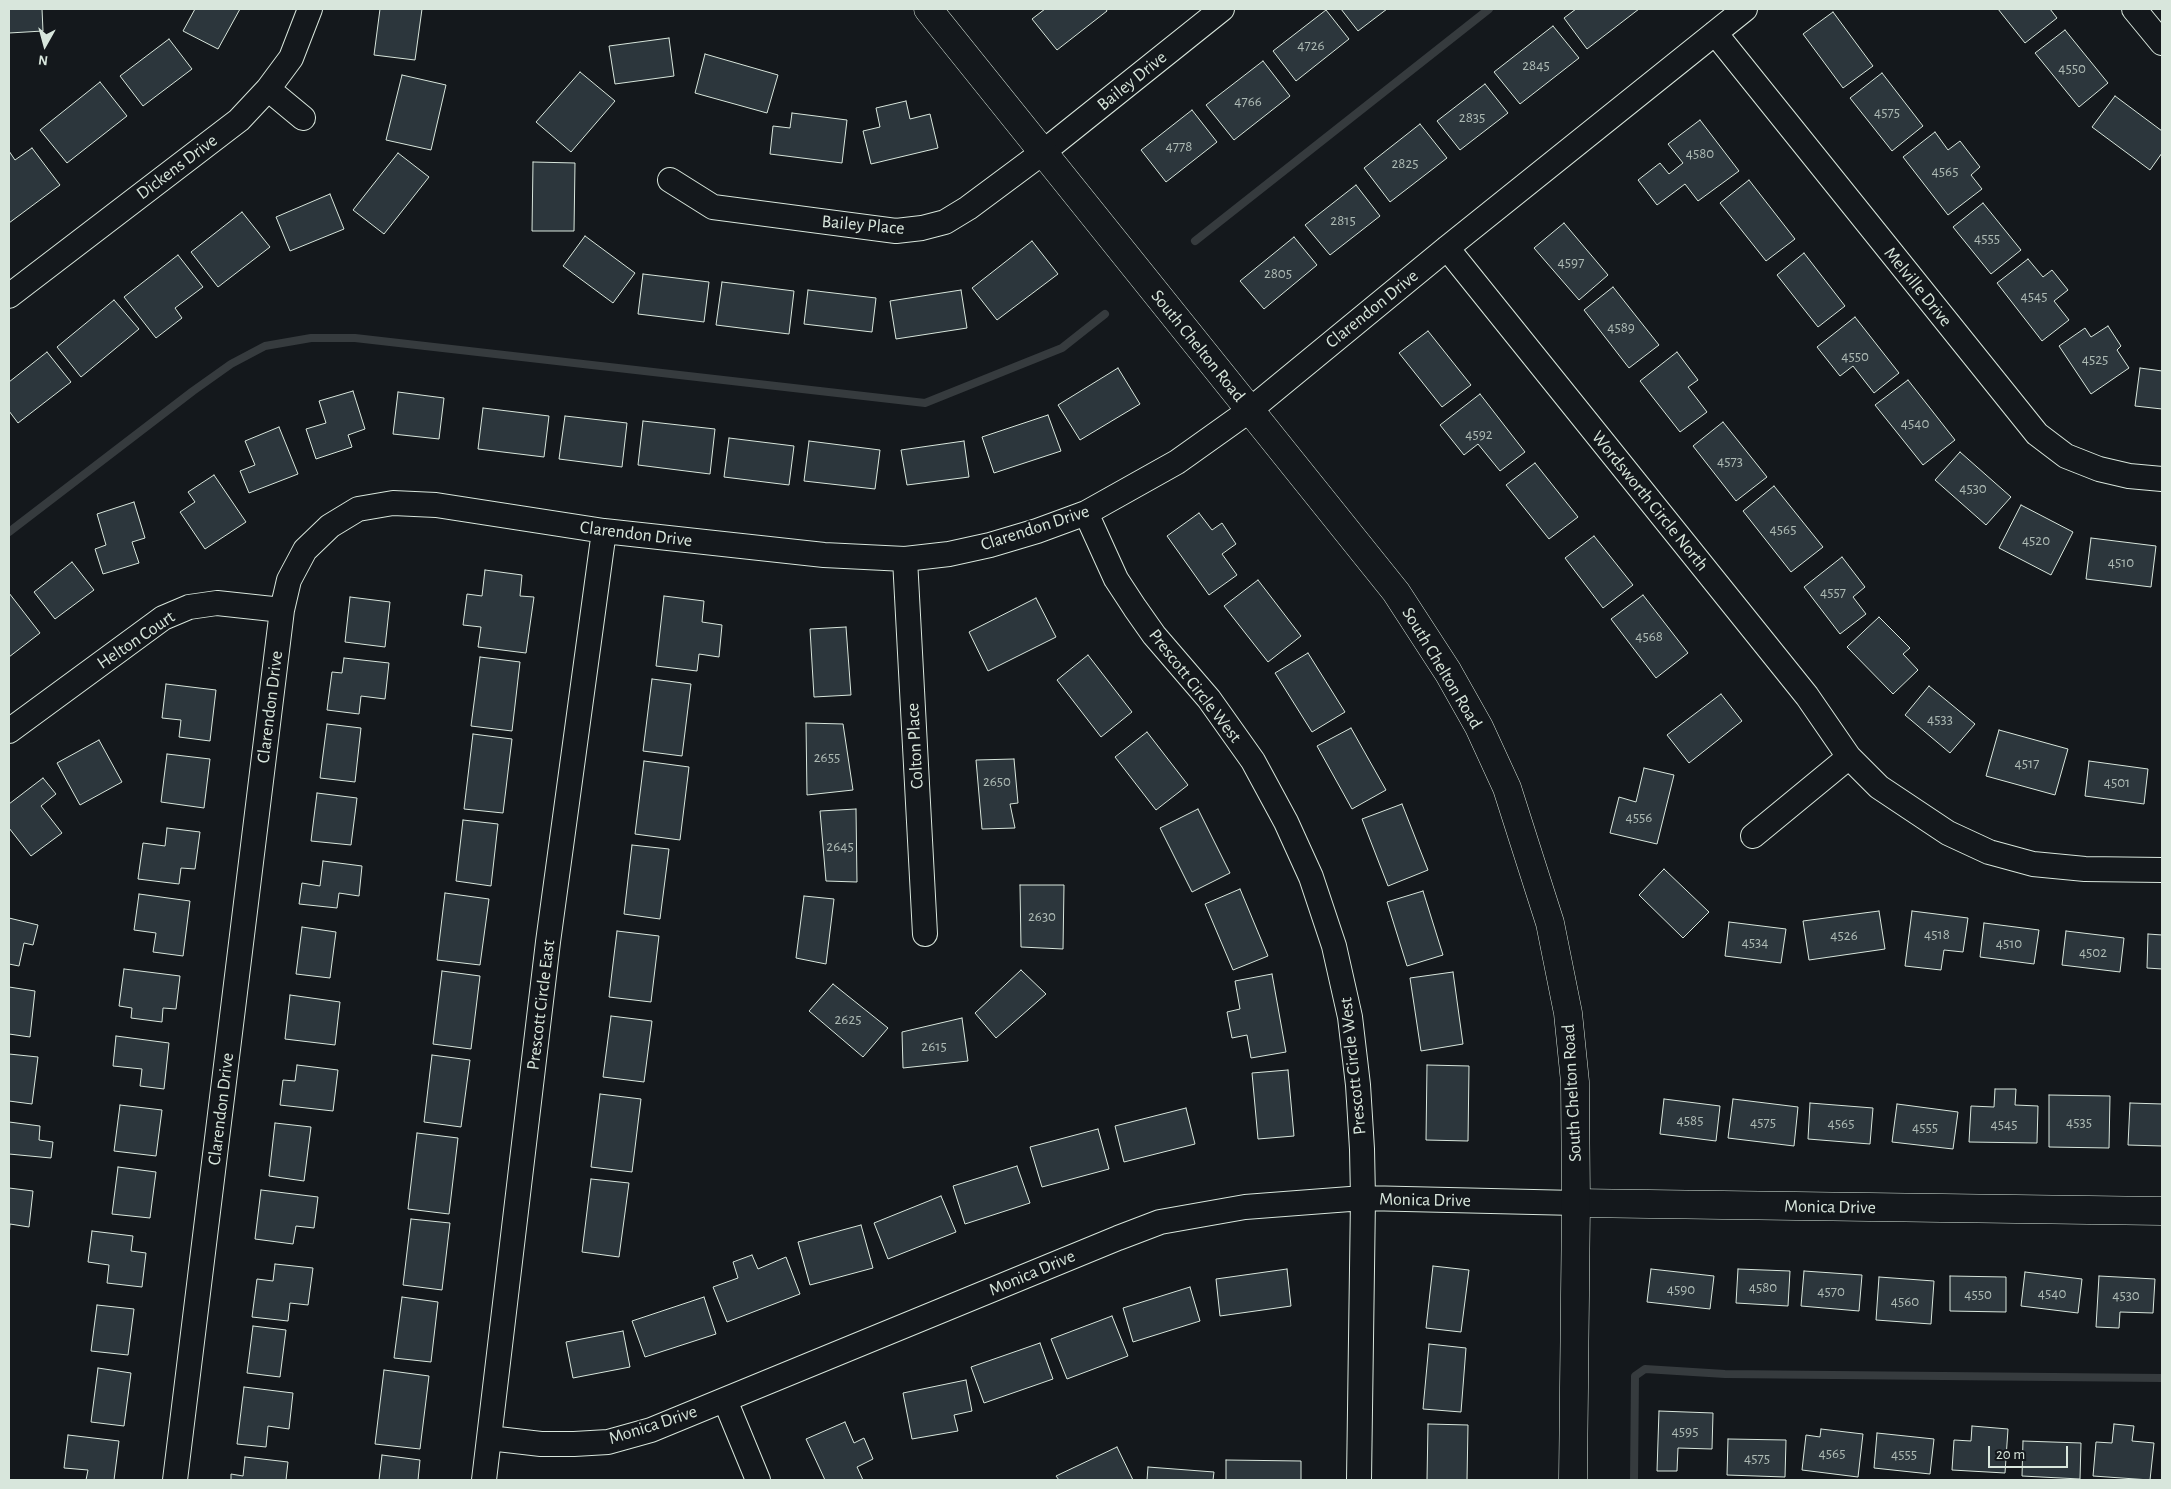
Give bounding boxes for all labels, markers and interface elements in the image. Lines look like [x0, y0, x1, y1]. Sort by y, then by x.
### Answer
north arrow [20, 20, 70, 70]
house number: 4726 [1297, 36, 1325, 54]
street label: Bailey Drive [1093, 46, 1171, 116]
text: N [37, 52, 49, 67]
house number: 2845 [1522, 56, 1550, 74]
house number: 4550 [2058, 59, 2086, 77]
house number: 4766 [1234, 92, 1262, 110]
house number: 4575 [1874, 103, 1900, 121]
house number: 2835 [1459, 108, 1485, 126]
street label: Dickens Drive [132, 130, 222, 204]
house number: 4778 [1166, 137, 1192, 155]
house number: 4580 [1686, 144, 1714, 162]
house number: 2825 [1391, 154, 1419, 172]
house number: 4565 [1932, 162, 1958, 180]
street label: Bailey Place [821, 211, 905, 239]
house number: 2815 [1330, 211, 1356, 229]
house number: 4555 [1974, 229, 2000, 247]
street label: Melville Drive [1879, 243, 1957, 331]
house number: 4597 [1558, 253, 1584, 271]
house number: 2805 [1264, 264, 1292, 282]
street label: Clarendon Drive [1321, 265, 1423, 353]
street label: South Chelton Road [1146, 286, 1250, 406]
house number: 4545 [2021, 287, 2047, 305]
house number: 4589 [1607, 318, 1635, 336]
house number: 4550 [1841, 347, 1869, 365]
house number: 4525 [2082, 350, 2108, 368]
house number: 4540 [1901, 414, 1929, 432]
house number: 4592 [1465, 425, 1493, 443]
street label: Wordsworth Circle North [1587, 427, 1713, 575]
house number: 4573 [1717, 452, 1743, 470]
house number: 4530 [1959, 479, 1987, 497]
street label: Clarendon Drive [978, 500, 1092, 556]
street label: Clarendon Drive [579, 516, 693, 552]
house number: 4565 [1770, 520, 1796, 538]
house number: 4520 [2022, 531, 2050, 549]
house number: 4510 [2108, 553, 2134, 571]
house number: 4557 [1820, 583, 1846, 601]
street label: South Chelton Road [1397, 603, 1487, 733]
street label: Helton Court [93, 606, 179, 674]
street label: Prescott Circle West [1144, 625, 1246, 747]
house number: 4568 [1635, 627, 1663, 645]
street label: Clarendon Drive [252, 650, 288, 764]
street label: Colton Place [902, 702, 928, 790]
house number: 4533 [1927, 710, 1953, 728]
house number: 2655 [814, 748, 840, 766]
house number: 4517 [2015, 754, 2039, 772]
house number: 2650 [983, 772, 1011, 790]
house number: 4501 [2104, 773, 2130, 791]
house number: 4556 [1626, 808, 1652, 826]
house number: 2645 [826, 837, 854, 855]
house number: 2630 [1028, 907, 1056, 925]
house number: 4518 [1924, 925, 1950, 943]
house number: 4526 [1830, 926, 1858, 944]
house number: 4534 [1742, 933, 1768, 951]
house number: 4510 [1996, 934, 2022, 952]
street label: Prescott Circle East [522, 939, 560, 1071]
house number: 4502 [2079, 943, 2107, 961]
street label: Prescott Circle West [1335, 996, 1371, 1136]
house number: 2625 [835, 1010, 861, 1028]
street label: South Chelton Road [1558, 1024, 1586, 1162]
house number: 2615 [921, 1037, 947, 1055]
street label: Clarendon Drive [203, 1052, 239, 1166]
house number: 4585 [1677, 1111, 1703, 1129]
house number: 4575 [1750, 1113, 1776, 1131]
house number: 4535 [2066, 1113, 2092, 1131]
house number: 4565 [1828, 1114, 1854, 1132]
house number: 4545 [1991, 1115, 2017, 1133]
house number: 4555 [1912, 1118, 1938, 1136]
street label: Monica Drive [1379, 1188, 1471, 1212]
street label: Monica Drive [1784, 1195, 1876, 1219]
street label: Monica Drive [986, 1245, 1078, 1301]
house number: 4580 [1749, 1278, 1777, 1296]
house number: 4590 [1667, 1280, 1695, 1298]
house number: 4570 [1817, 1282, 1845, 1300]
house number: 4540 [2038, 1284, 2066, 1302]
house number: 4550 [1964, 1285, 1992, 1303]
house number: 4530 [2112, 1286, 2140, 1304]
house number: 4560 [1891, 1292, 1919, 1310]
street label: Monica Drive [606, 1401, 700, 1449]
house number: 4595 [1672, 1422, 1698, 1440]
scale bar [1991, 1436, 2071, 1468]
house number: 4565 [1819, 1444, 1845, 1462]
house number: 4555 [1891, 1445, 1917, 1463]
text: 20 m [1996, 1447, 2025, 1462]
house number: 4575 [1744, 1449, 1770, 1467]

